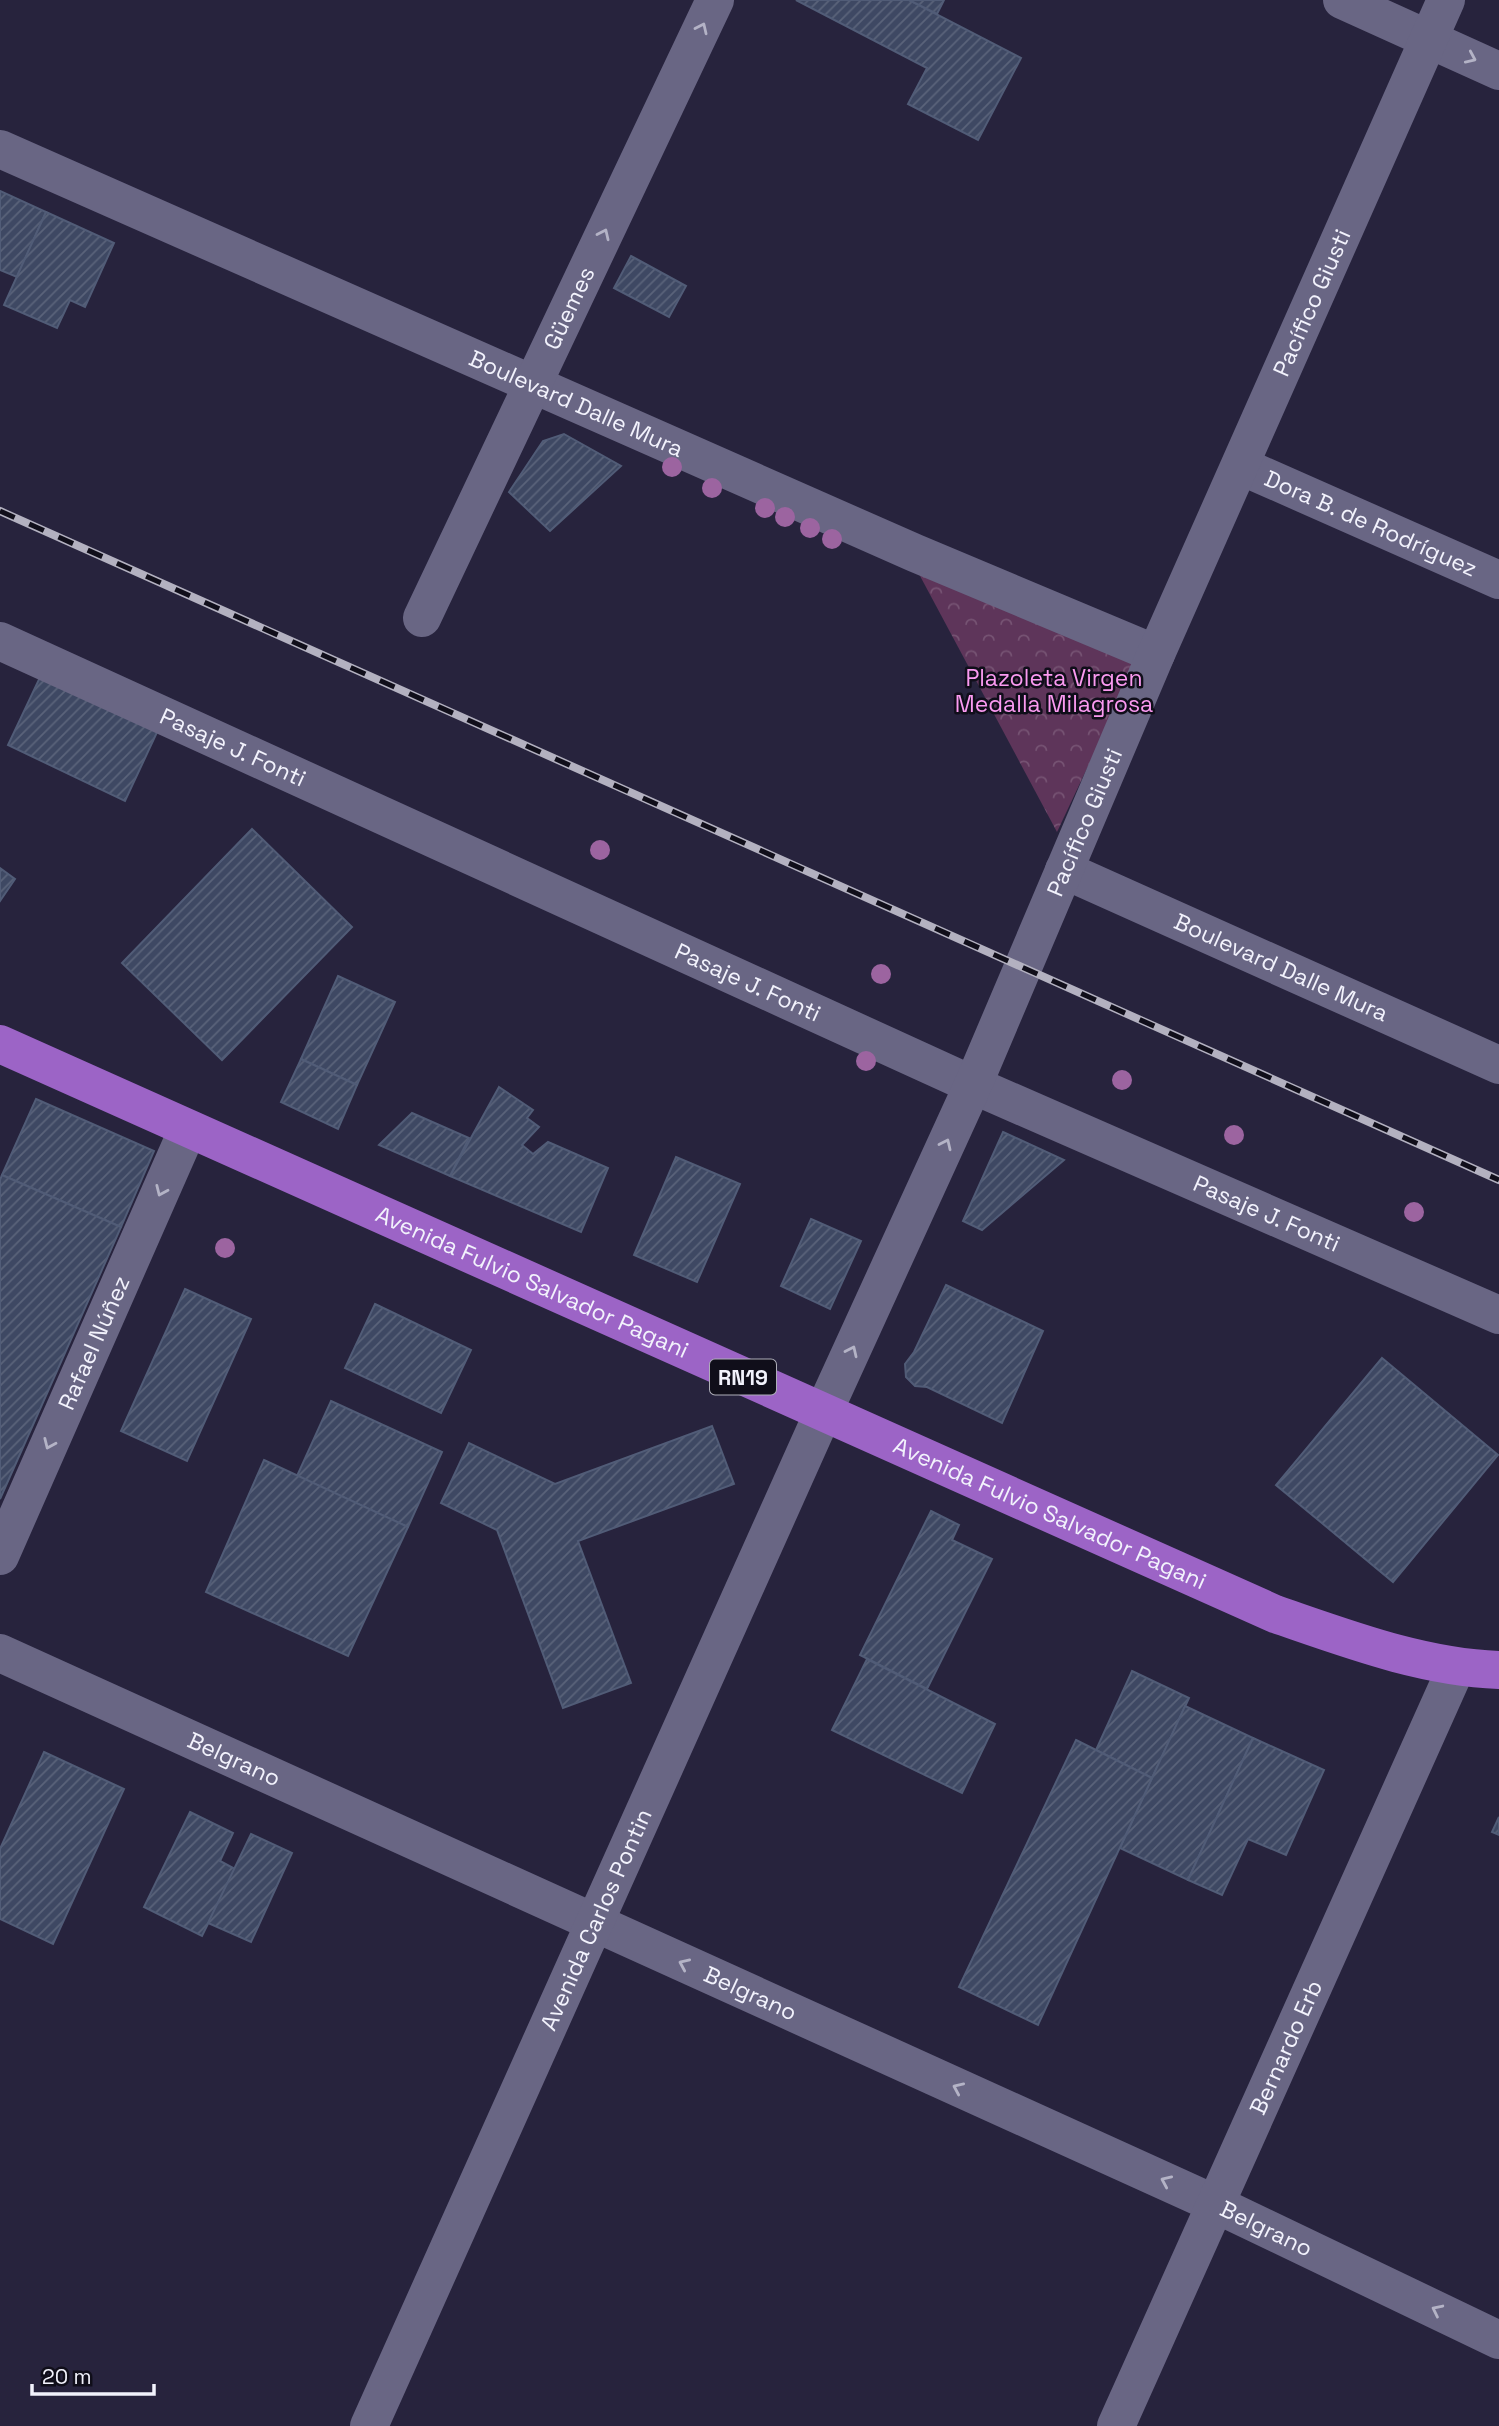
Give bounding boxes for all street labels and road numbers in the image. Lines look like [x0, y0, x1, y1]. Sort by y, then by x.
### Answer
street label: Pacífico Giusti [1266, 225, 1357, 381]
street label: Güemes [536, 262, 601, 354]
street label: Boulevard Dalle Mura [464, 343, 688, 464]
street label: Dora B. de Rodríguez [1260, 463, 1482, 583]
street label: Pasaje J. Fonti [155, 701, 311, 794]
street label: Pacífico Giusti [1040, 744, 1129, 901]
street label: Boulevard Dalle Mura [1169, 906, 1393, 1028]
street label: Pasaje J. Fonti [670, 936, 826, 1029]
street label: Pasaje J. Fonti [1189, 1168, 1345, 1259]
street label: Avenida Fulvio Salvador Pagani [371, 1199, 693, 1365]
street label: Rafael Núñez [51, 1271, 137, 1415]
road number: RN19 [710, 1360, 776, 1394]
street label: Avenida Fulvio Salvador Pagani [889, 1430, 1211, 1596]
street label: Belgrano [183, 1725, 285, 1793]
street label: Avenida Carlos Pontin [533, 1804, 659, 2035]
street label: Belgrano [699, 1959, 802, 2027]
street label: Bernardo Erb [1243, 1975, 1329, 2119]
street label: Belgrano [1215, 2194, 1317, 2263]

